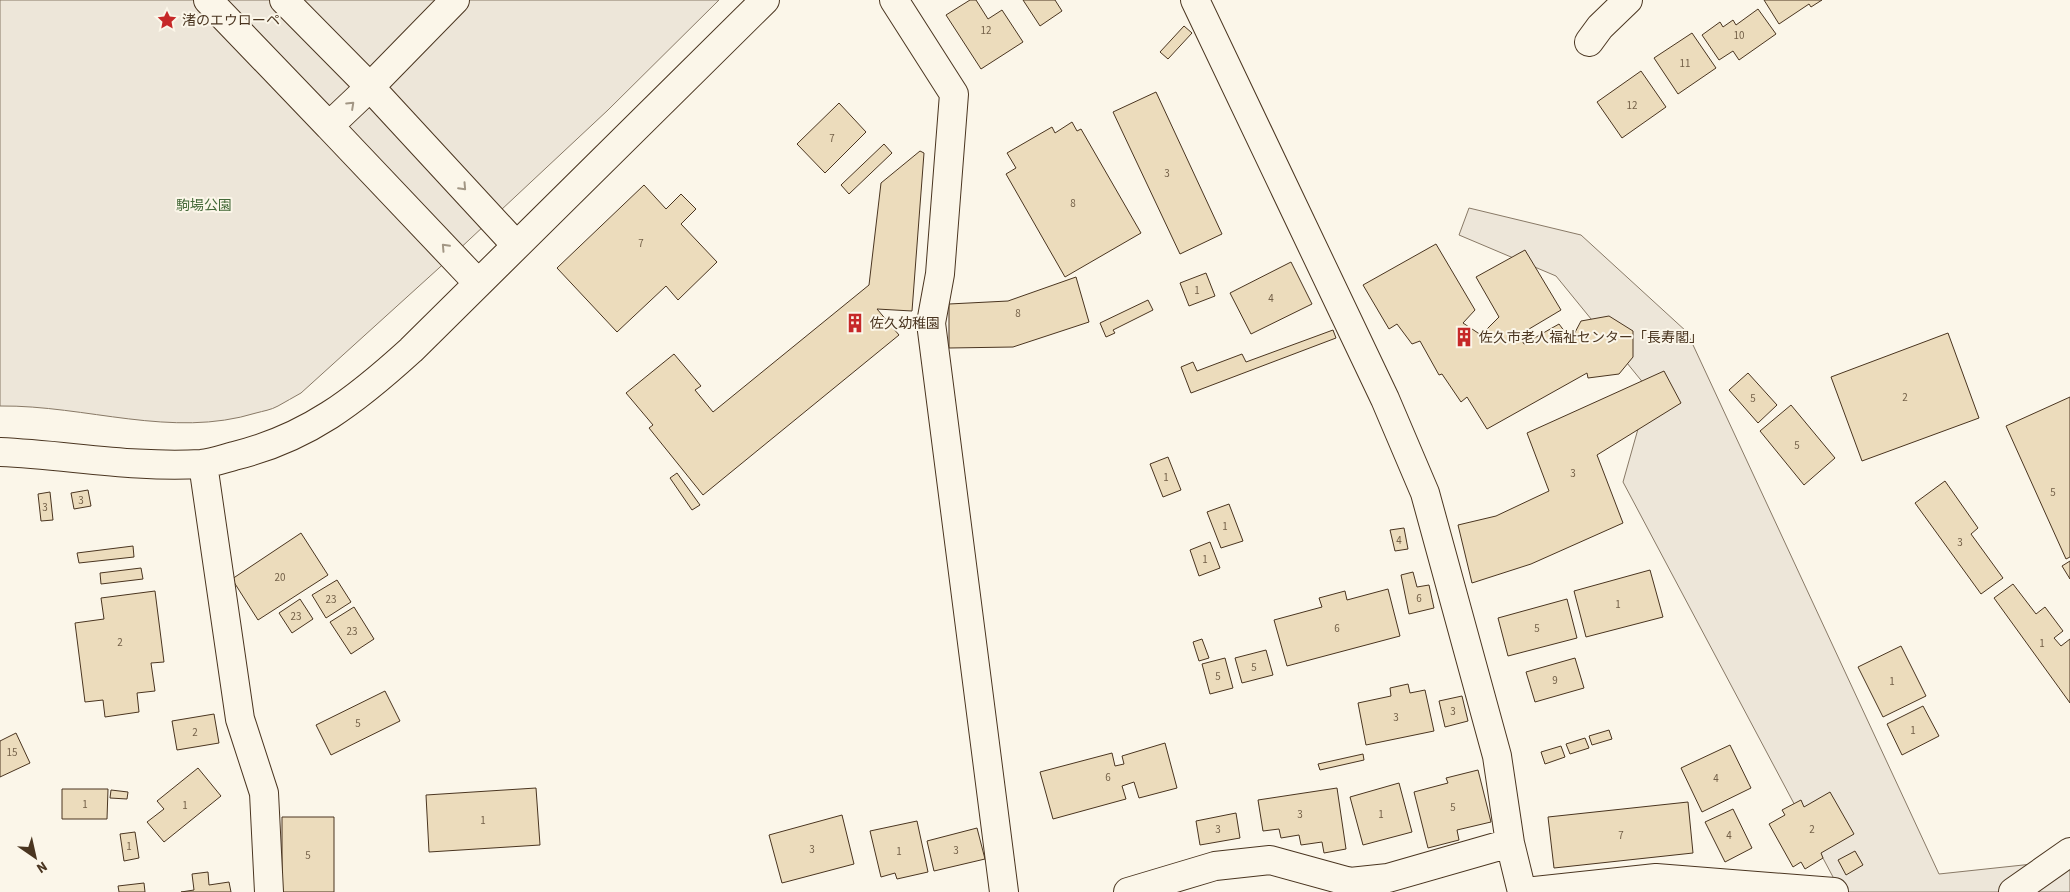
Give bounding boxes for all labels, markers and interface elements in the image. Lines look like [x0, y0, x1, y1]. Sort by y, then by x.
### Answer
place icon: 渚のエウローペ [156, 9, 178, 31]
place label: 渚のエウローペ [182, 11, 280, 31]
house number: 12 [981, 23, 991, 38]
house number: 10 [1734, 28, 1744, 43]
house number: 11 [1680, 56, 1690, 71]
house number: 12 [1627, 98, 1637, 113]
one-way arrow [345, 102, 354, 111]
house number: 7 [829, 131, 835, 146]
house number: 3 [1164, 166, 1170, 181]
one-way arrow [457, 181, 466, 190]
park label: 駒場公園 [176, 196, 232, 216]
house number: 8 [1070, 196, 1076, 211]
house number: 7 [638, 236, 644, 251]
one-way arrow [442, 244, 451, 253]
house number: 1 [1194, 283, 1200, 298]
house number: 4 [1268, 291, 1274, 306]
house number: 8 [1015, 306, 1021, 321]
building icon: 佐久幼稚園 [844, 312, 866, 334]
place label: 佐久幼稚園 [870, 314, 940, 334]
building icon: 佐久市老人福祉センター「長寿閣」 [1453, 326, 1475, 348]
place label: 佐久市老人福祉センター「長寿閣」 [1479, 328, 1703, 348]
house number: 2 [1902, 390, 1908, 405]
house number: 5 [1750, 391, 1756, 406]
house number: 5 [1794, 438, 1800, 453]
house number: 3 [1570, 466, 1576, 481]
house number: 1 [1163, 470, 1169, 485]
house number: 5 [2050, 485, 2056, 500]
house number: 3 [78, 493, 84, 508]
house number: 3 [42, 500, 48, 515]
house number: 1 [1222, 519, 1228, 534]
house number: 4 [1396, 533, 1402, 548]
house number: 3 [1957, 535, 1963, 550]
house number: 1 [1202, 552, 1208, 567]
house number: 20 [275, 570, 285, 585]
house number: 6 [1416, 591, 1422, 606]
house number: 23 [326, 592, 336, 607]
house number: 1 [1615, 597, 1621, 612]
house number: 23 [291, 609, 301, 624]
house number: 6 [1334, 621, 1340, 636]
house number: 5 [1534, 621, 1540, 636]
house number: 23 [347, 624, 357, 639]
house number: 2 [117, 635, 123, 650]
house number: 1 [2039, 636, 2045, 651]
house number: 5 [1251, 660, 1257, 675]
house number: 5 [1215, 669, 1221, 684]
house number: 9 [1552, 673, 1558, 688]
house number: 1 [1889, 674, 1895, 689]
house number: 3 [1450, 704, 1456, 719]
house number: 3 [1393, 710, 1399, 725]
house number: 5 [355, 716, 361, 731]
house number: 1 [1910, 723, 1916, 738]
house number: 2 [192, 725, 198, 740]
house number: 15 [7, 745, 17, 760]
house number: 6 [1105, 770, 1111, 785]
house number: 4 [1713, 771, 1719, 786]
house number: 1 [82, 797, 88, 812]
house number: 1 [182, 798, 188, 813]
house number: 5 [1450, 800, 1456, 815]
house number: 3 [1297, 807, 1303, 822]
house number: 1 [1378, 807, 1384, 822]
house number: 1 [480, 813, 486, 828]
house number: 3 [1215, 822, 1221, 837]
house number: 2 [1809, 822, 1815, 837]
house number: 7 [1618, 828, 1624, 843]
house number: 4 [1726, 828, 1732, 843]
north arrow [10, 832, 60, 882]
house number: 1 [126, 839, 132, 854]
house number: 3 [809, 842, 815, 857]
house number: 3 [953, 843, 959, 858]
house number: 1 [896, 844, 902, 859]
house number: 5 [305, 848, 311, 863]
text: N [32, 856, 51, 878]

